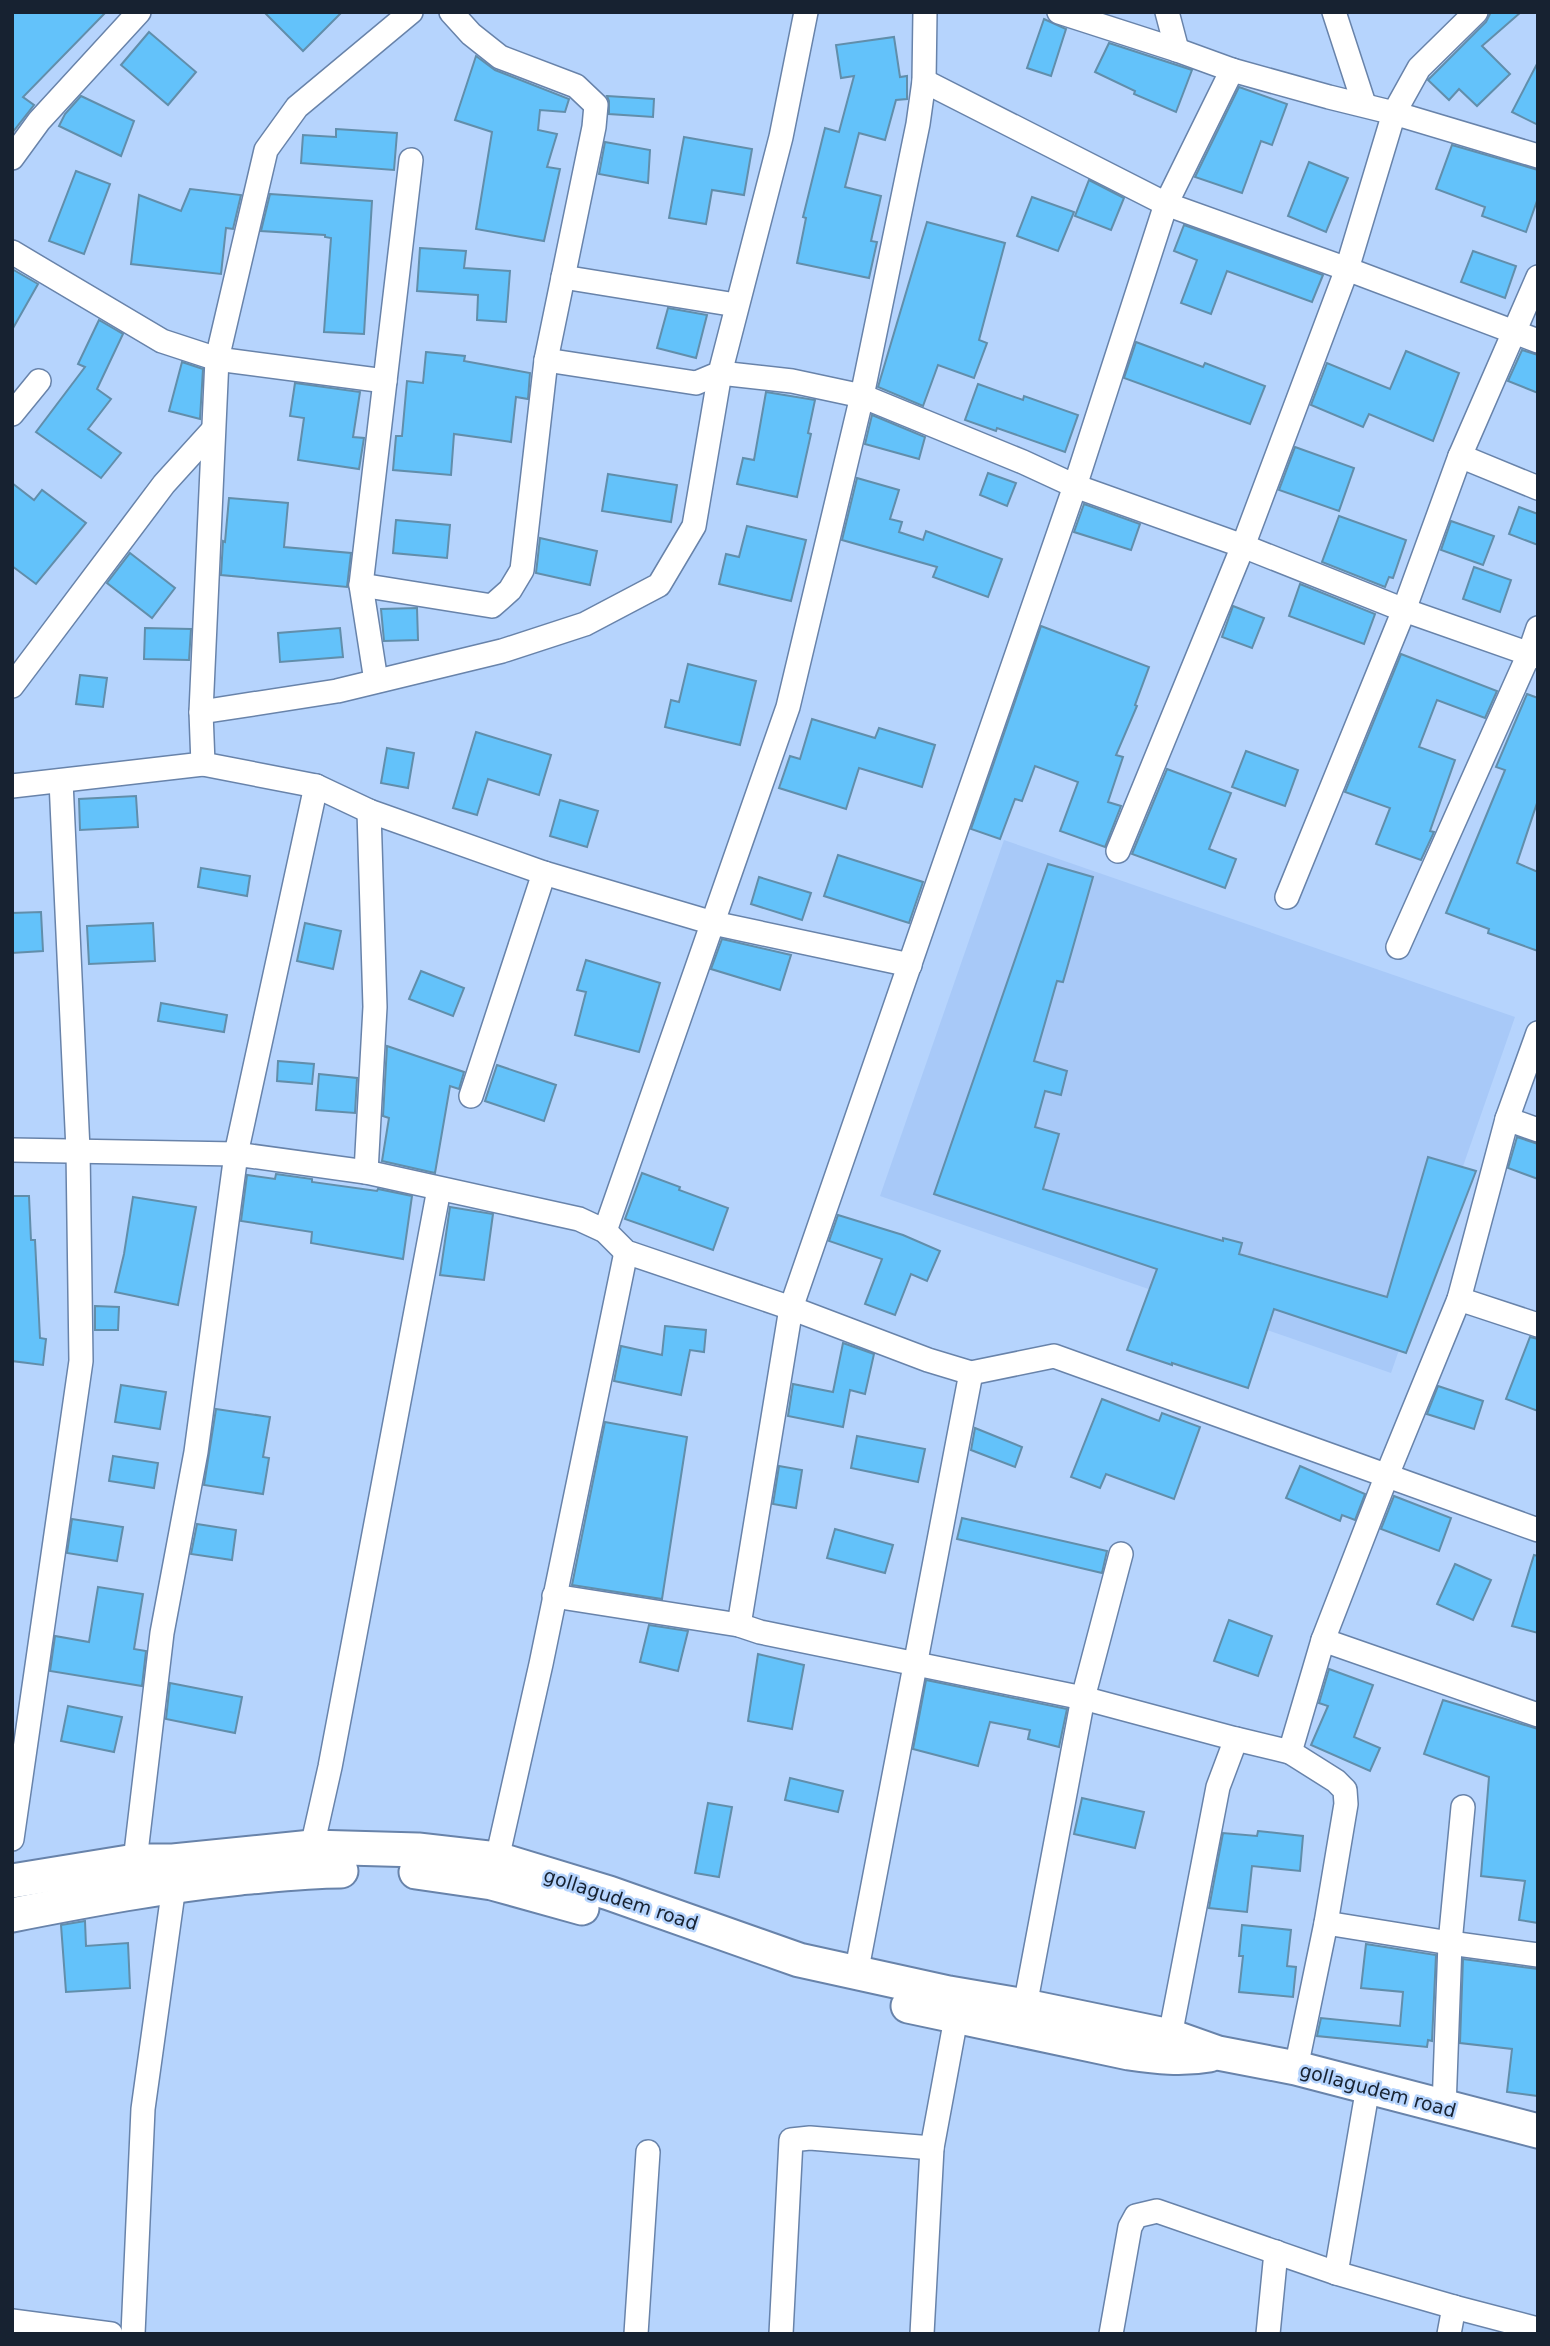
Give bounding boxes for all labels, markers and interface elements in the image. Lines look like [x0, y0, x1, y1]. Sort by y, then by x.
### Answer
street label: gollagudem road [541, 1864, 701, 1934]
street label: gollagudem road [1297, 2059, 1459, 2121]

